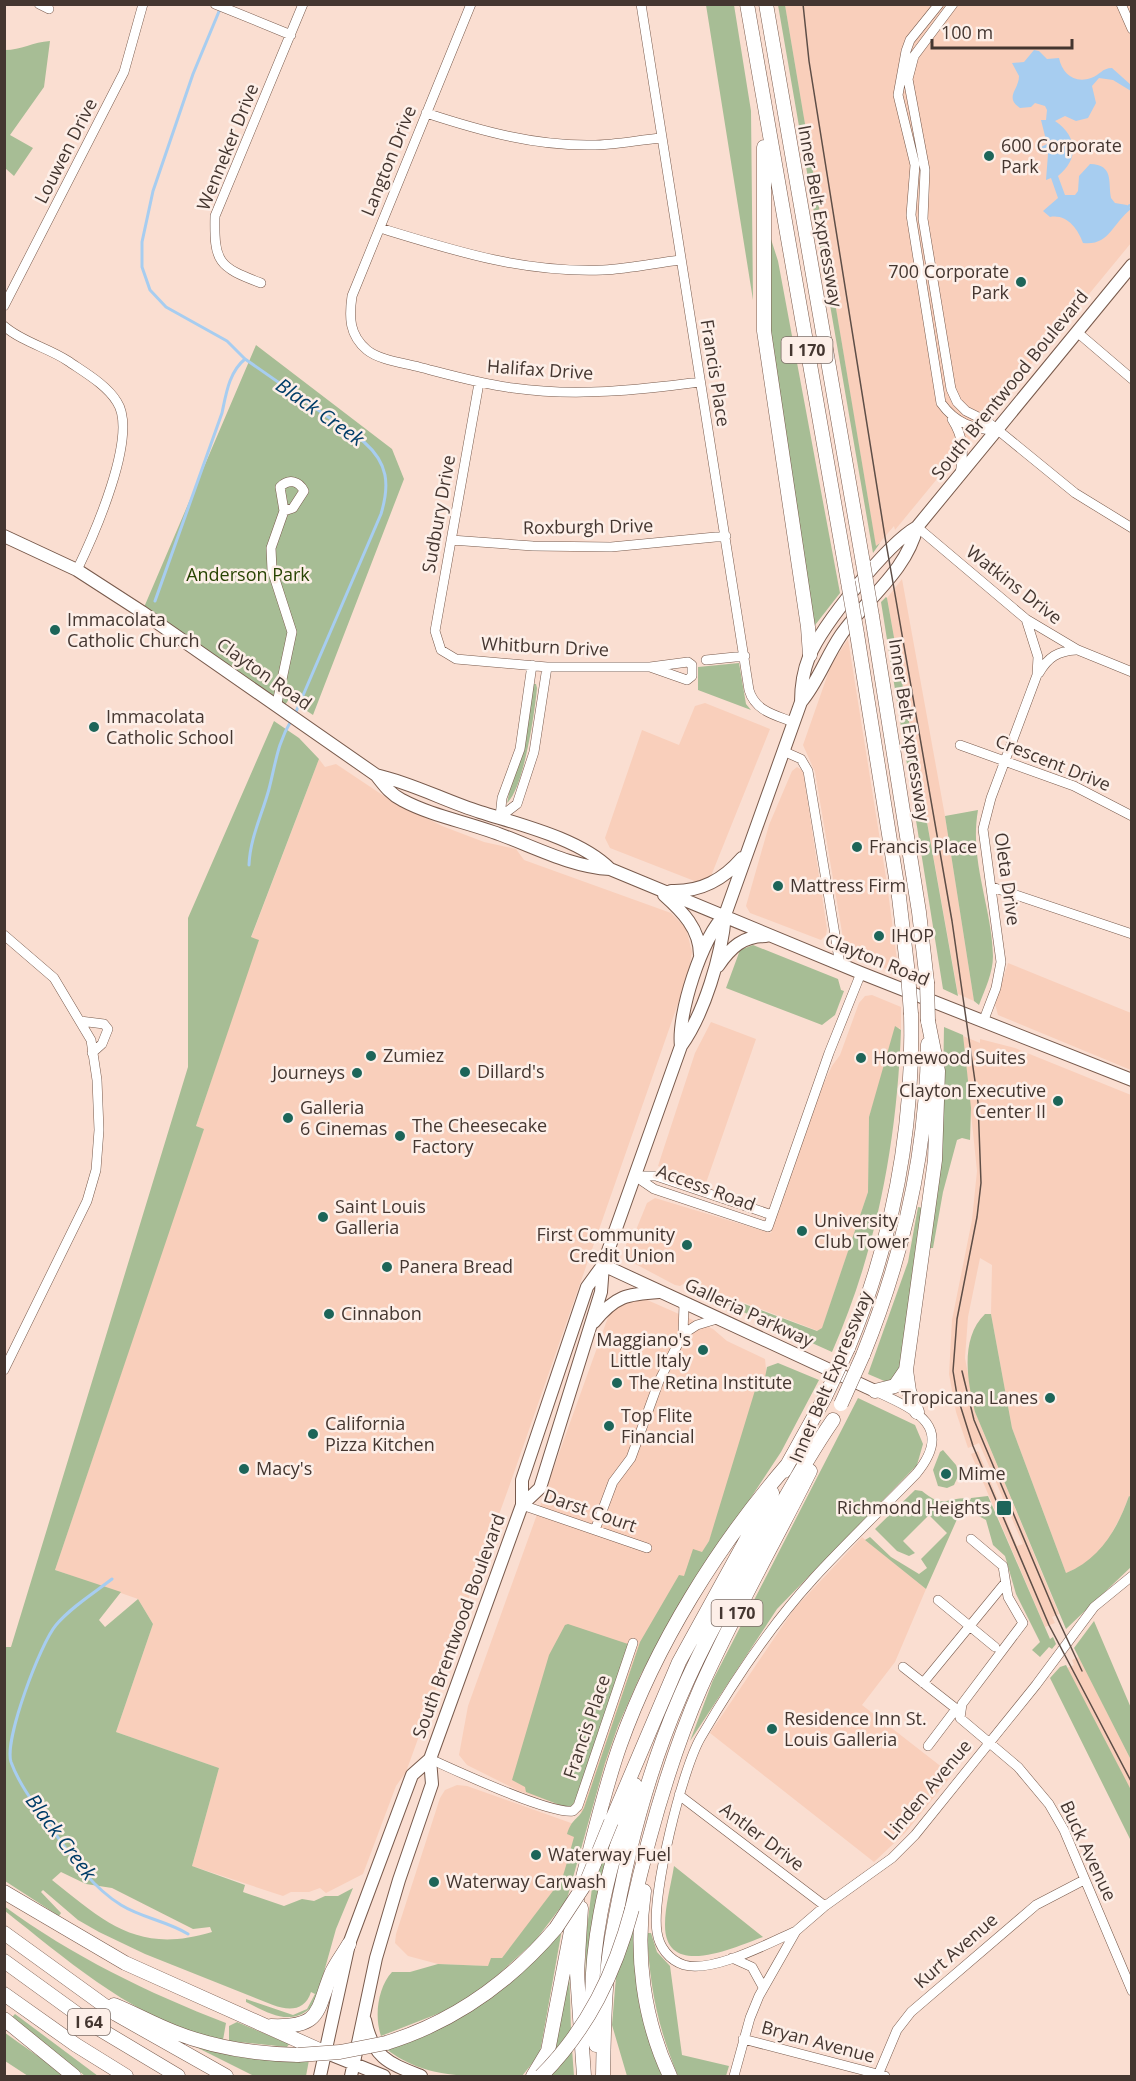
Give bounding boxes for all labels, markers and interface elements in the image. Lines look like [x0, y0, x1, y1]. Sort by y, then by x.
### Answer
scale bar [932, 12, 1072, 50]
text: 100 m [941, 20, 993, 44]
street label: Wenneker Drive [191, 80, 263, 214]
street label: Louwen Drive [28, 94, 102, 207]
street label: Langton Drive [355, 102, 421, 219]
street label: Inner Belt Expressway [793, 123, 849, 310]
place label: 600 Corporate Park [1001, 133, 1122, 178]
marker: 600 Corporate Park [982, 149, 996, 163]
place label: 700 Corporate Park [888, 259, 1010, 304]
marker: 700 Corporate Park [1014, 275, 1028, 289]
street label: South Brentwood Boulevard [925, 285, 1093, 484]
street label: Francis Place [696, 318, 736, 428]
road number: I 170 [782, 337, 832, 363]
street label: Halifax Drive [486, 353, 594, 385]
water label: Black Creek [271, 371, 371, 453]
street label: Sudbury Drive [416, 453, 460, 575]
street label: Roxburgh Drive [523, 513, 653, 539]
street label: Watkins Drive [962, 539, 1067, 629]
park label: Anderson Park [186, 562, 310, 586]
place label: Immacolata Catholic Church [67, 607, 199, 652]
marker: Immacolata Catholic Church [48, 623, 62, 637]
street label: Whitburn Drive [481, 631, 609, 661]
street label: Clayton Road [212, 632, 317, 715]
street label: Inner Belt Expressway [884, 637, 936, 824]
place label: Immacolata Catholic School [106, 704, 234, 749]
marker: Immacolata Catholic School [87, 720, 101, 734]
street label: Crescent Drive [992, 728, 1115, 796]
street label: Oleta Drive [990, 831, 1026, 927]
place label: Francis Place [869, 834, 977, 858]
marker: Francis Place [850, 840, 864, 854]
place label: Mattress Firm [790, 873, 906, 897]
marker: Mattress Firm [771, 879, 785, 893]
place label: IHOP [891, 923, 934, 947]
street label: Clayton Road [822, 927, 933, 991]
marker: IHOP [872, 929, 886, 943]
place label: Zumiez [383, 1043, 444, 1067]
place label: Homewood Suites [873, 1045, 1026, 1069]
marker: Zumiez [364, 1049, 378, 1063]
marker: Homewood Suites [854, 1051, 868, 1065]
place label: Dillard's [477, 1059, 545, 1083]
place label: Journeys [270, 1060, 345, 1084]
marker: Dillard's [458, 1065, 472, 1079]
marker: Journeys [350, 1066, 364, 1080]
place label: Clayton Executive Center II [899, 1078, 1046, 1123]
marker: Clayton Executive Center II [1051, 1094, 1065, 1108]
place label: Galleria 6 Cinemas [300, 1095, 387, 1140]
marker: Galleria 6 Cinemas [281, 1111, 295, 1125]
place label: The Cheesecake Factory [412, 1113, 547, 1158]
marker: The Cheesecake Factory [393, 1129, 407, 1143]
street label: Access Road [654, 1158, 759, 1216]
place label: Saint Louis Galleria [335, 1194, 426, 1239]
place label: University Club Tower [814, 1208, 909, 1253]
marker: Saint Louis Galleria [316, 1210, 330, 1224]
place label: First Community Credit Union [537, 1222, 676, 1267]
marker: University Club Tower [795, 1224, 809, 1238]
marker: First Community Credit Union [680, 1238, 694, 1252]
place label: Panera Bread [399, 1254, 513, 1278]
marker: Panera Bread [380, 1260, 394, 1274]
street label: Galleria Parkway [681, 1272, 819, 1353]
street label: Inner Belt Expressway [783, 1286, 878, 1466]
place label: Cinnabon [341, 1301, 422, 1325]
marker: Cinnabon [322, 1307, 336, 1321]
place label: Maggiano's Little Italy [596, 1327, 692, 1372]
marker: Maggiano's Little Italy [696, 1343, 710, 1357]
place label: The Retina Institute [629, 1370, 792, 1394]
marker: The Retina Institute [610, 1376, 624, 1390]
place label: Tropicana Lanes [901, 1385, 1038, 1409]
marker: Tropicana Lanes [1043, 1391, 1057, 1405]
place label: Top Flite Financial [621, 1403, 695, 1448]
place label: California Pizza Kitchen [325, 1411, 435, 1456]
marker: Top Flite Financial [602, 1419, 616, 1433]
marker: California Pizza Kitchen [306, 1427, 320, 1441]
place label: Macy's [256, 1456, 312, 1480]
place label: Mime [958, 1461, 1006, 1485]
marker: Macy's [237, 1462, 251, 1476]
marker: Mime [939, 1467, 953, 1481]
street label: Darst Court [541, 1483, 640, 1537]
place label: Richmond Heights [837, 1495, 990, 1519]
marker: Richmond Heights [995, 1499, 1013, 1517]
street label: South Brentwood Boulevard [406, 1510, 510, 1741]
road number: I 170 [712, 1600, 762, 1626]
street label: Francis Place [557, 1672, 615, 1782]
place label: Residence Inn St. Louis Galleria [784, 1706, 927, 1751]
marker: Residence Inn St. Louis Galleria [765, 1722, 779, 1736]
street label: Linden Avenue [878, 1734, 976, 1845]
water label: Black Creek [20, 1788, 104, 1886]
street label: Antler Drive [716, 1797, 810, 1876]
street label: Buck Avenue [1055, 1797, 1123, 1905]
place label: Waterway Fuel [548, 1842, 671, 1866]
marker: Waterway Fuel [529, 1848, 543, 1862]
place label: Waterway Carwash [446, 1869, 606, 1893]
marker: Waterway Carwash [427, 1875, 441, 1889]
street label: Kurt Avenue [909, 1907, 1002, 1993]
road number: I 64 [68, 2009, 110, 2035]
street label: Bryan Avenue [759, 2014, 878, 2068]

